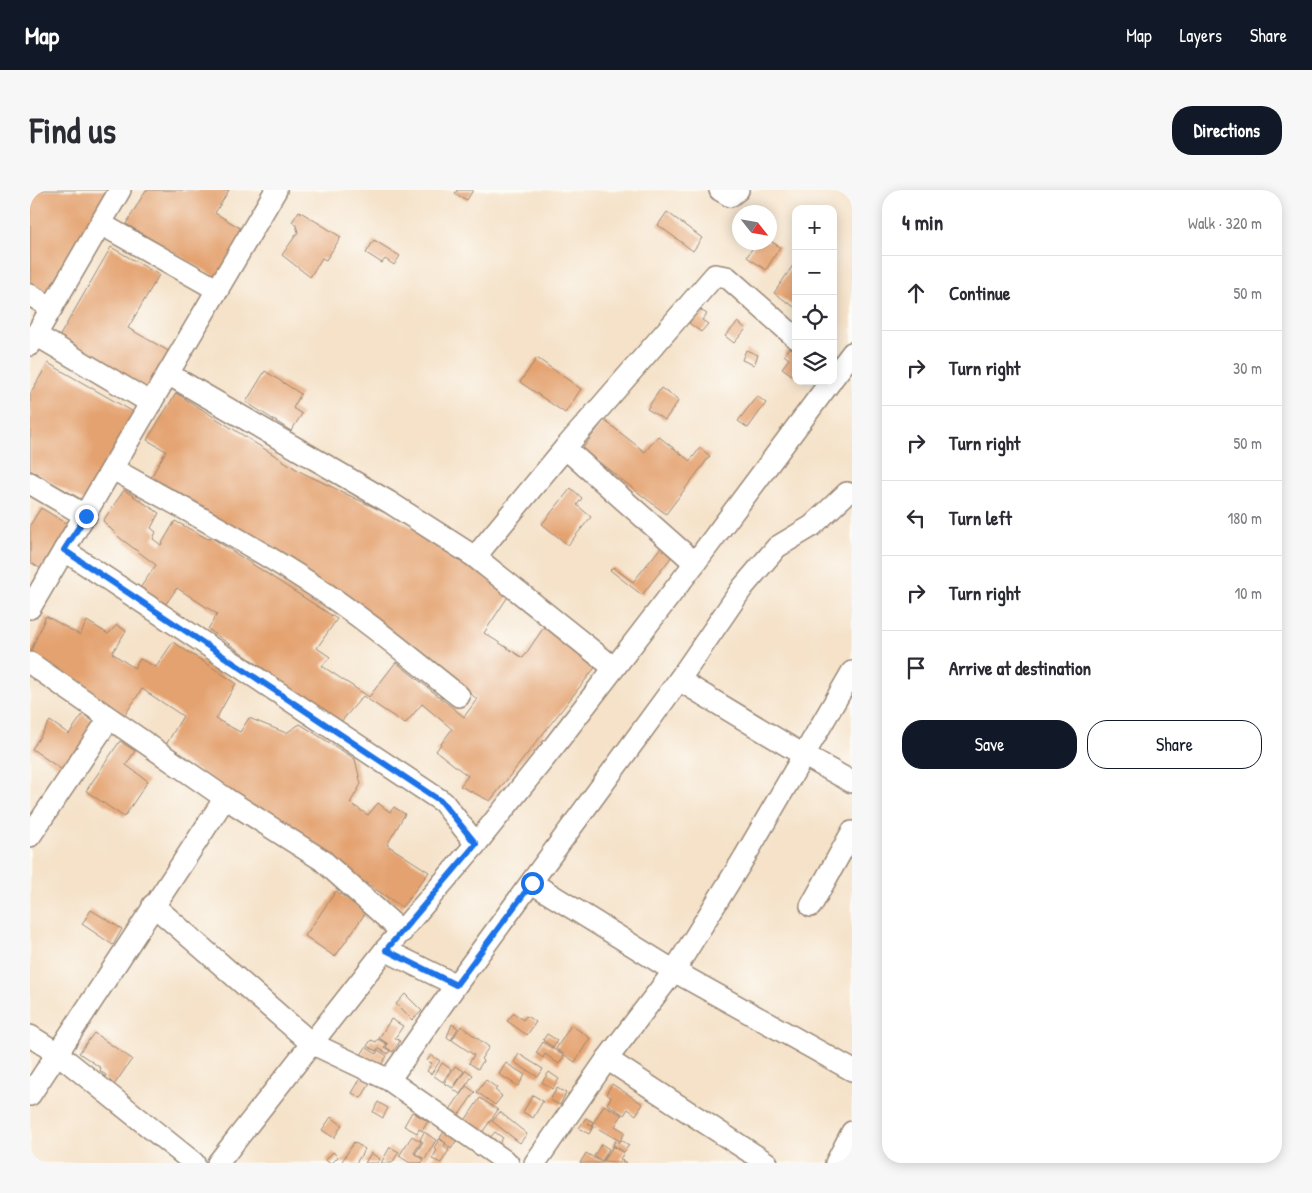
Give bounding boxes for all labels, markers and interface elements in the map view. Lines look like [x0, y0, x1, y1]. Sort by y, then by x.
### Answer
text: Map [25, 19, 59, 51]
text: Map [1126, 23, 1152, 48]
text: Layers [1180, 23, 1222, 48]
text: Share [1250, 23, 1287, 48]
button: Directions [1172, 106, 1282, 155]
text: Find us [30, 107, 116, 154]
north arrow [732, 205, 777, 250]
map controls [792, 205, 837, 385]
button: + [792, 205, 837, 250]
text: 4 min [902, 208, 943, 237]
text: Walk · 320 m [1188, 212, 1262, 234]
button: − [792, 250, 837, 295]
icon: ahead [902, 279, 930, 307]
text: Continue [949, 280, 1010, 306]
text: 50 m [1234, 282, 1262, 304]
button: locate [792, 295, 837, 340]
button: layers [792, 340, 837, 385]
icon: right [902, 354, 930, 382]
text: Turn right [949, 355, 1020, 381]
text: 30 m [1233, 357, 1262, 379]
icon: right [902, 429, 930, 457]
text: Turn right [949, 430, 1020, 456]
text: 50 m [1234, 432, 1262, 454]
icon: left [902, 504, 930, 532]
route end [75, 505, 98, 528]
text: Turn left [949, 505, 1012, 531]
text: 180 m [1228, 507, 1262, 529]
icon: right [902, 579, 930, 607]
text: Turn right [949, 580, 1020, 606]
text: 10 m [1234, 582, 1262, 604]
icon: arrive [902, 654, 930, 682]
text: Arrive at destination [949, 655, 1091, 681]
button: Save [902, 720, 1077, 769]
button: Share [1087, 720, 1262, 769]
route start [521, 872, 544, 895]

